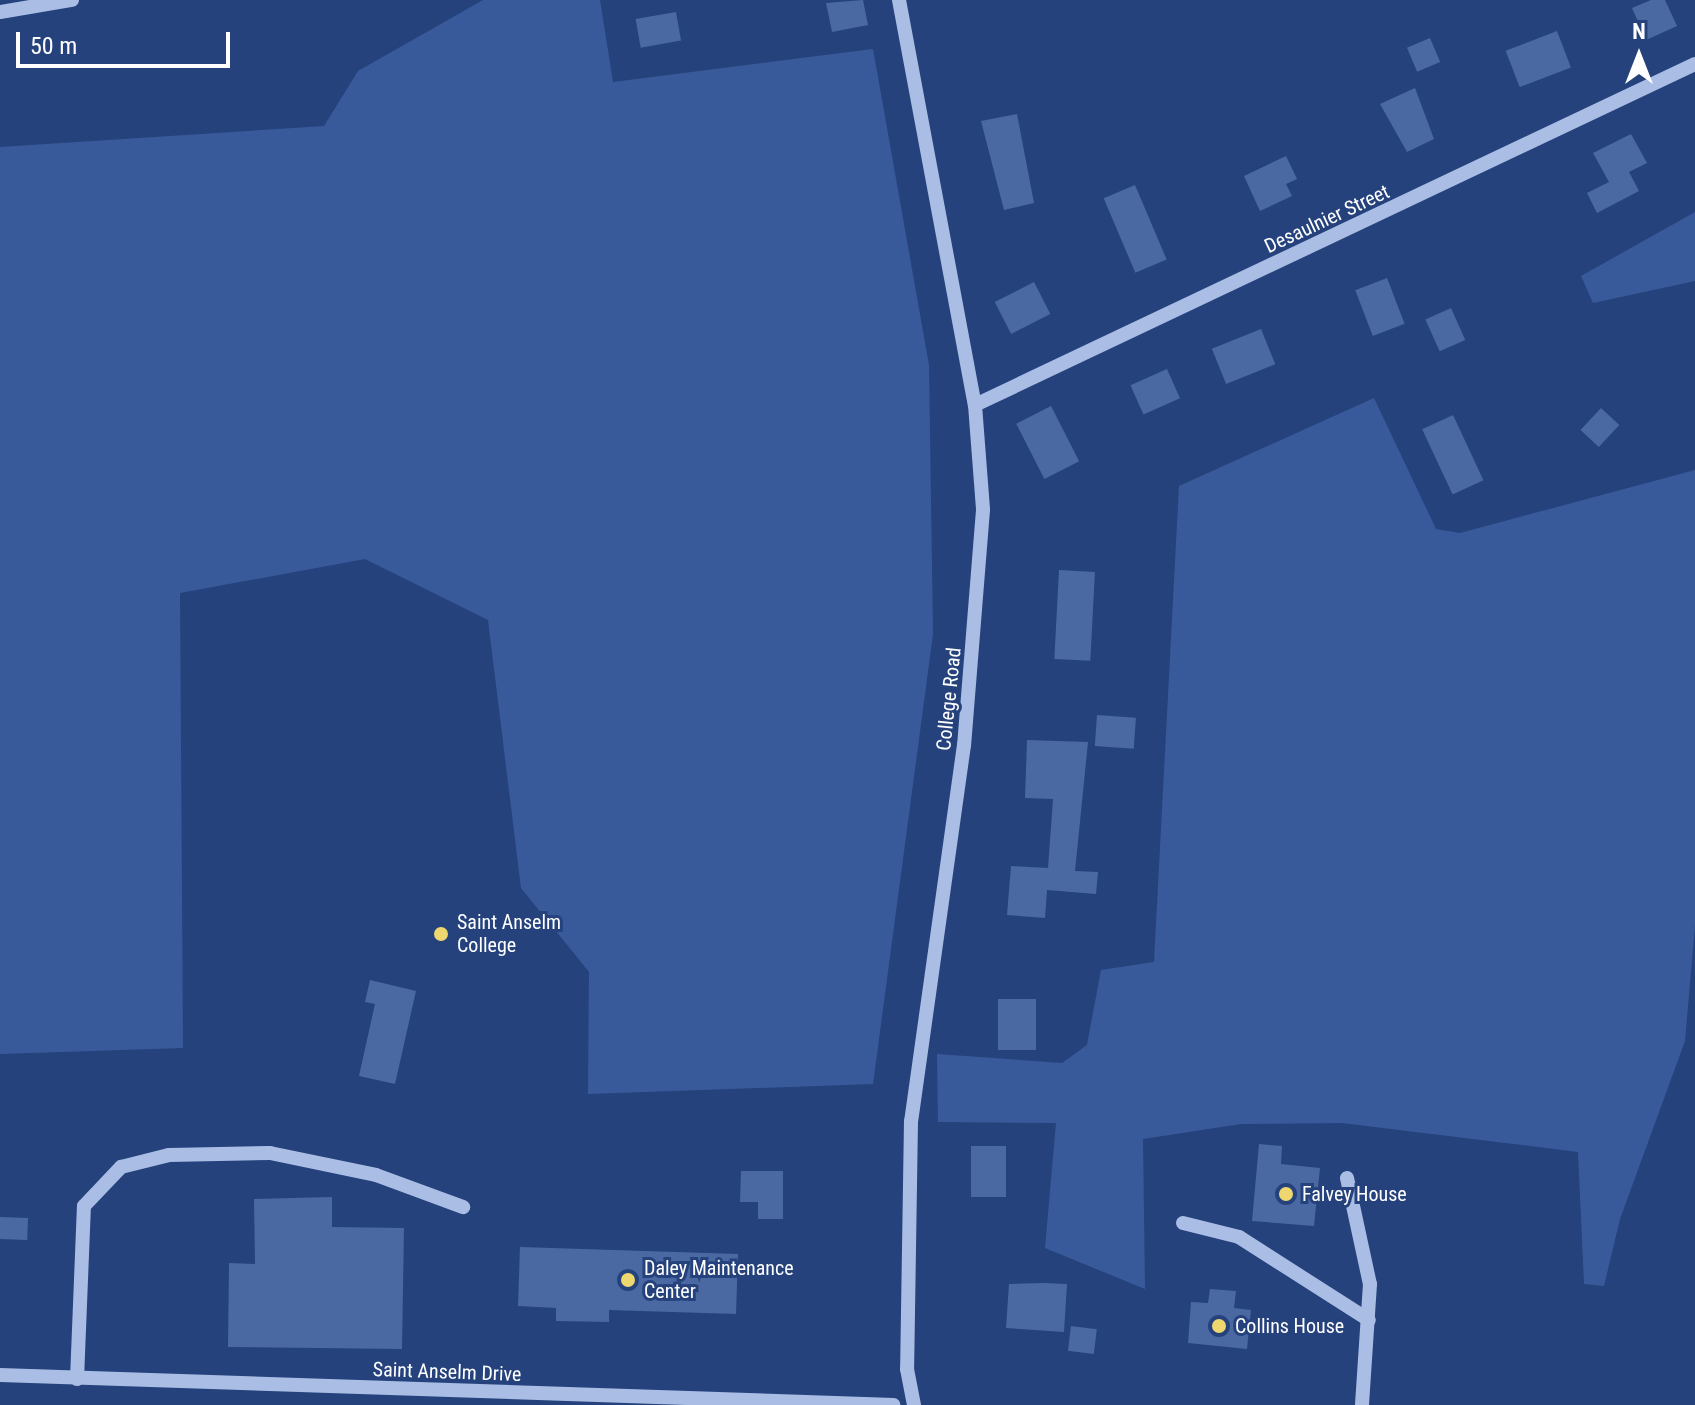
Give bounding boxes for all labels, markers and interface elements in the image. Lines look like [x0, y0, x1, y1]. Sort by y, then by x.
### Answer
scale bar [20, 16, 234, 66]
north arrow [1599, 16, 1679, 96]
text: N [1632, 19, 1646, 44]
text: 50 m [30, 32, 77, 60]
street label: Desaulnier Street [1261, 180, 1393, 258]
street label: College Road [932, 646, 966, 752]
place label: Saint Anselm College [457, 910, 561, 957]
marker: Saint Anselm College [432, 925, 450, 943]
place label: Falvey House [1302, 1182, 1407, 1206]
marker: Falvey House [1277, 1185, 1295, 1203]
place label: Daley Maintenance Center [644, 1256, 794, 1303]
marker: Daley Maintenance Center [619, 1271, 637, 1289]
place label: Collins House [1235, 1314, 1344, 1338]
marker: Collins House [1210, 1317, 1228, 1335]
street label: Saint Anselm Drive [372, 1357, 522, 1387]

